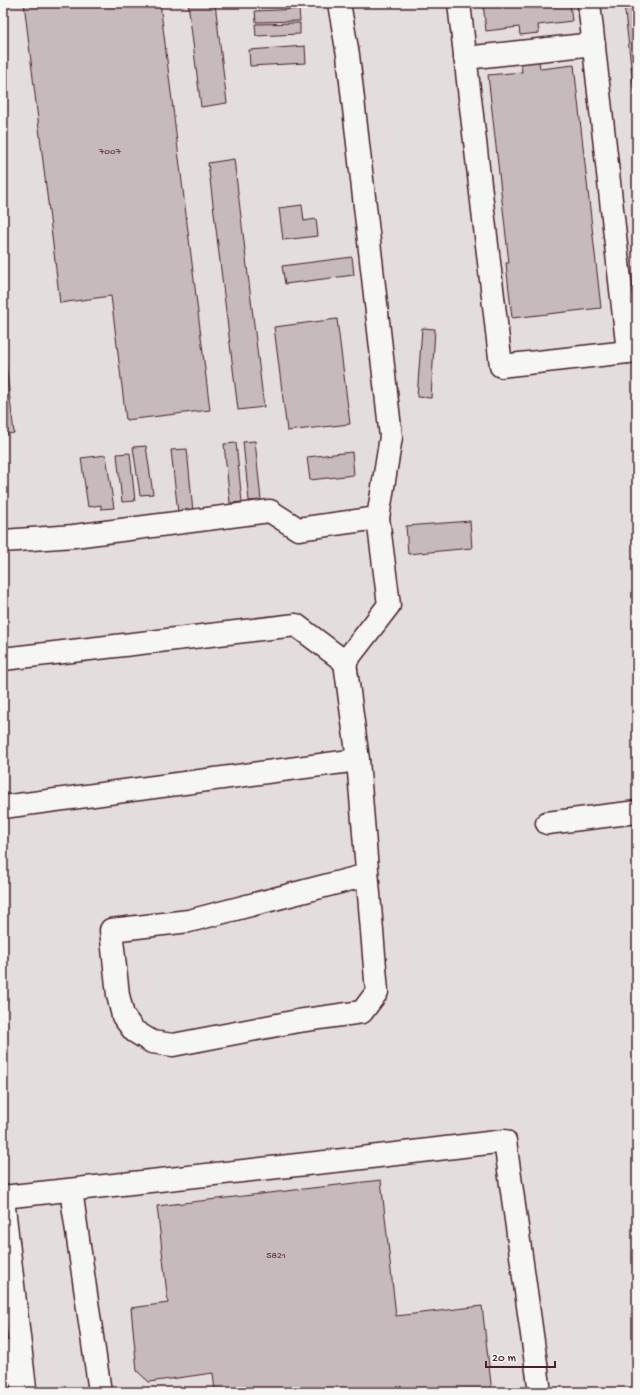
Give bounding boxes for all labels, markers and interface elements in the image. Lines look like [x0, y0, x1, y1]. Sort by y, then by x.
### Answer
house number: 7007 [98, 146, 122, 158]
house number: 5821 [266, 1250, 286, 1262]
scale bar [486, 1343, 555, 1369]
text: 20 m [492, 1352, 517, 1366]

